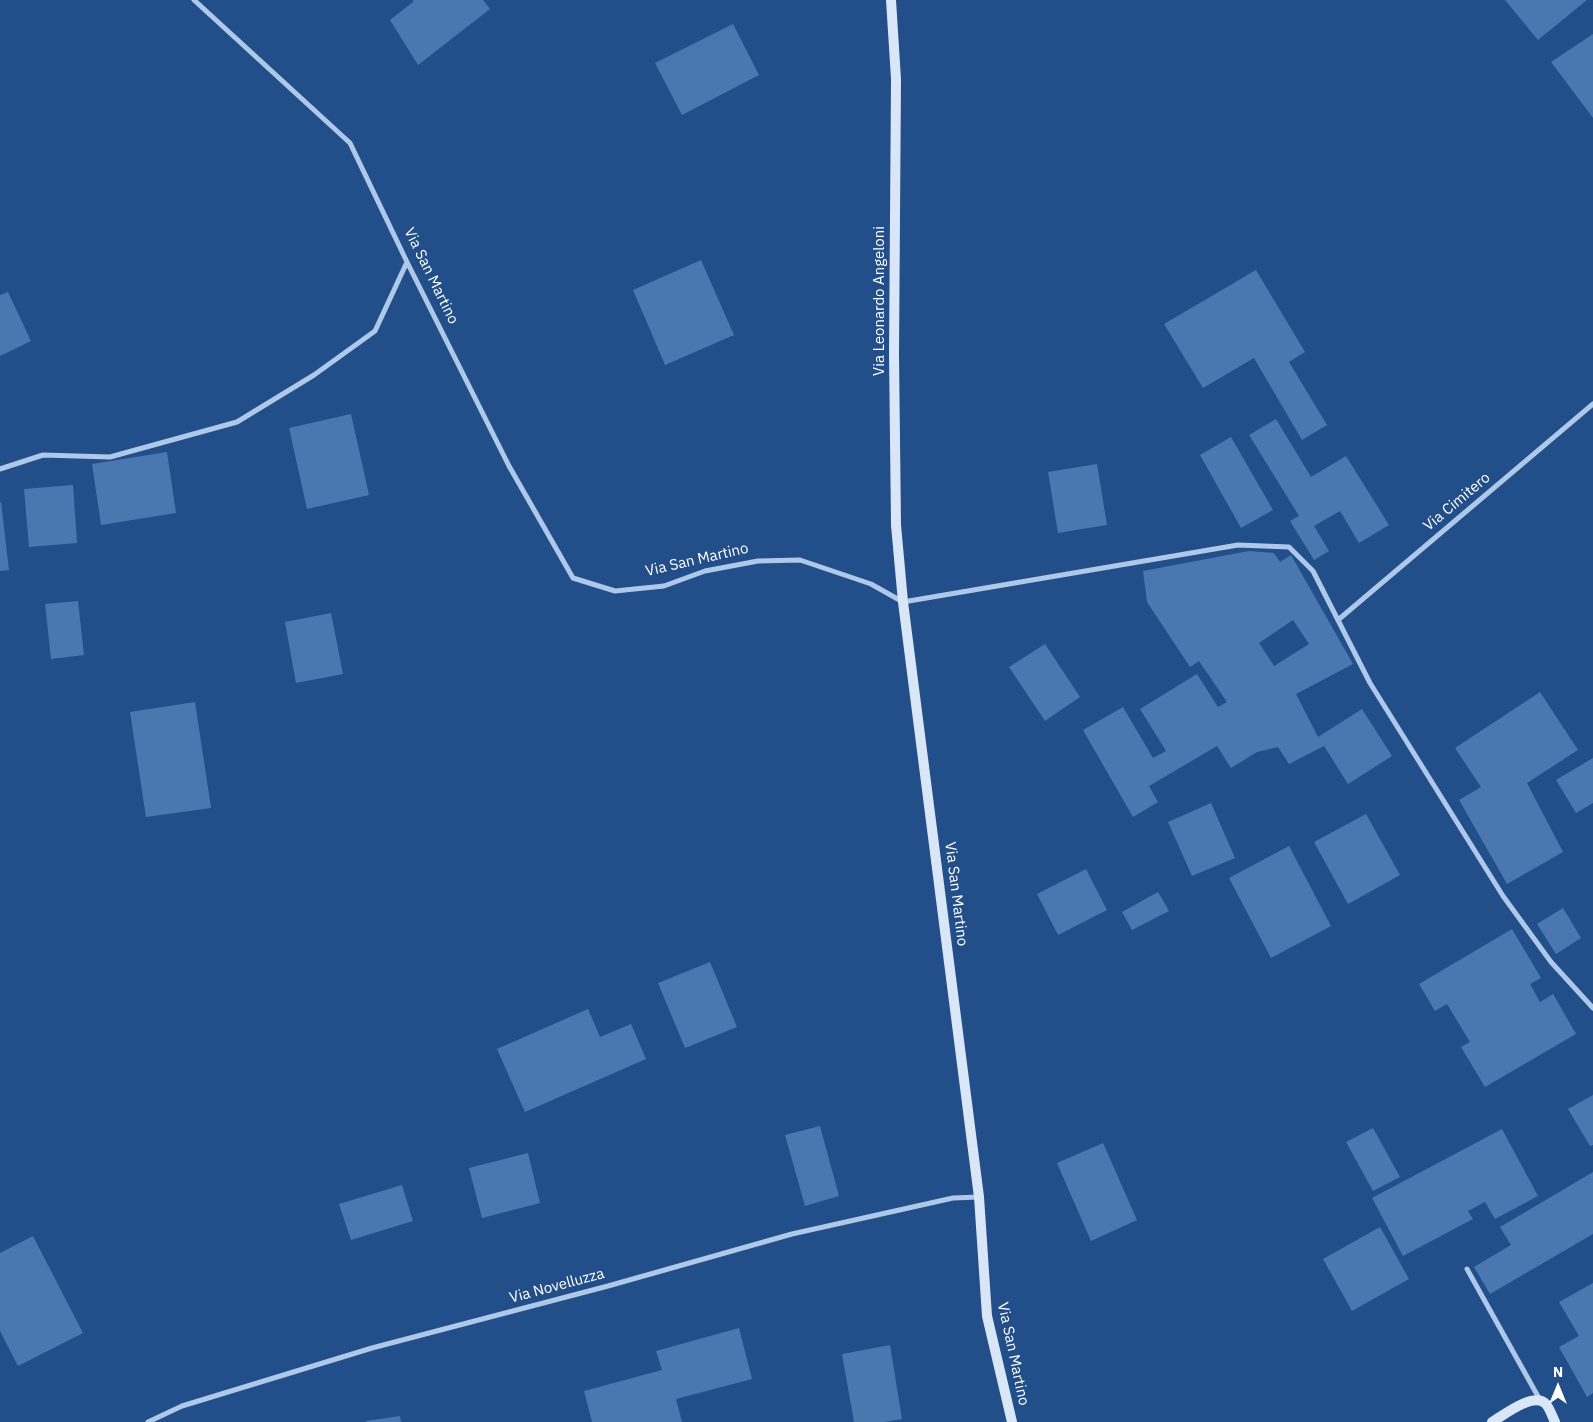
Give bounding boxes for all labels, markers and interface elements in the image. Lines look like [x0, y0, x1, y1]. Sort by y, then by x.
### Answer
street label: Via San Martino [400, 225, 462, 327]
street label: Via Leonardo Angeloni [871, 226, 889, 376]
street label: Via Cimitero [1420, 469, 1494, 535]
street label: Via San Martino [644, 539, 750, 581]
street label: Via San Martino [941, 841, 971, 947]
street label: Via Novelluzza [508, 1265, 606, 1307]
street label: Via San Martino [993, 1301, 1033, 1407]
north arrow [1533, 1362, 1583, 1412]
text: N [1553, 1363, 1563, 1381]

